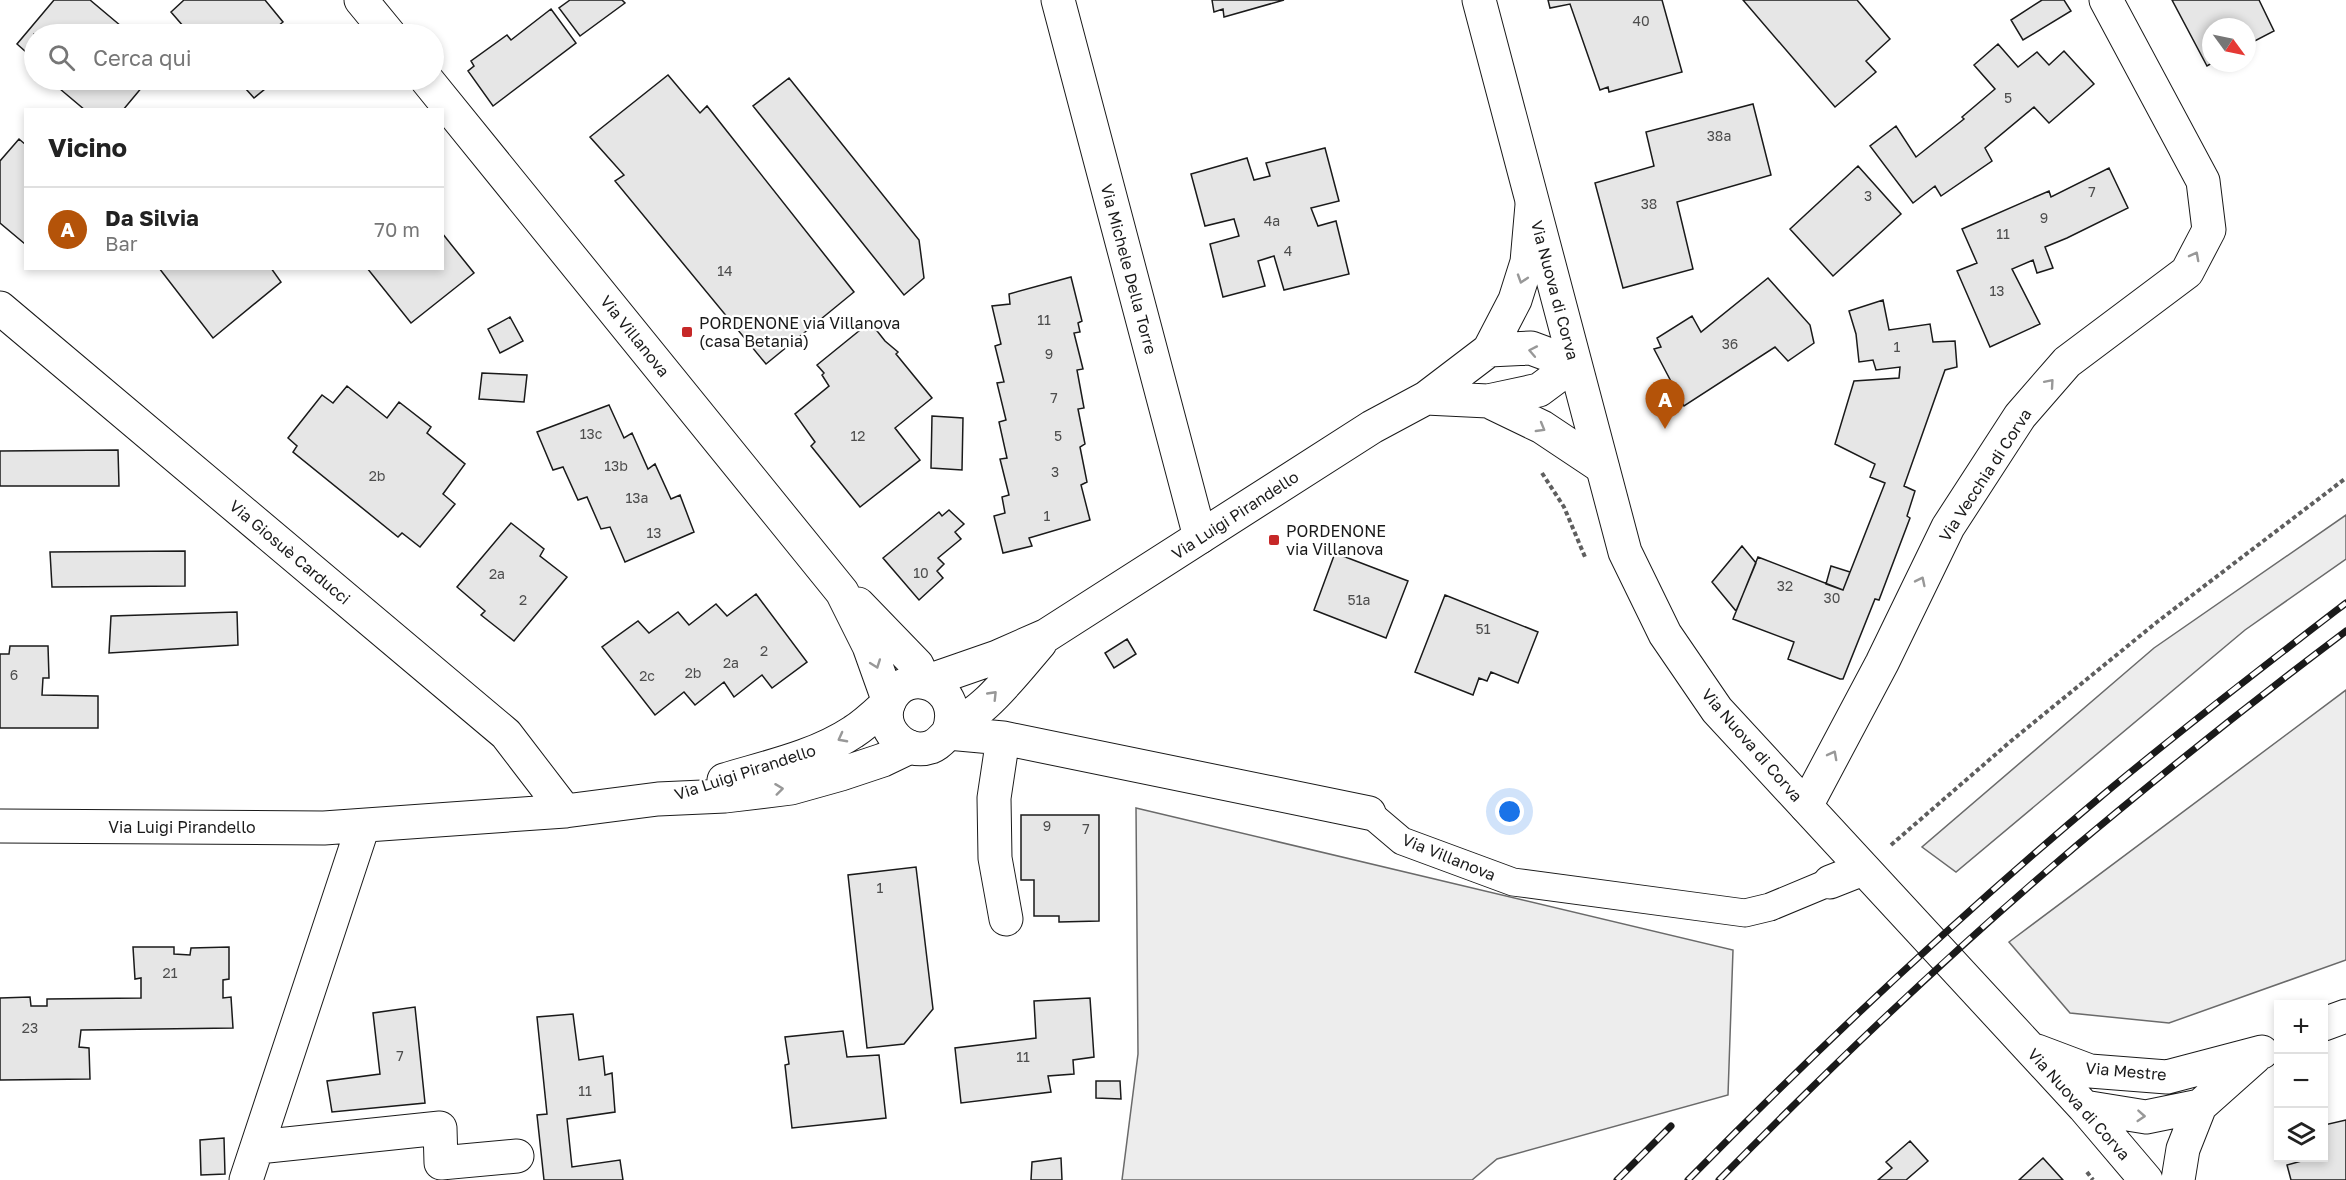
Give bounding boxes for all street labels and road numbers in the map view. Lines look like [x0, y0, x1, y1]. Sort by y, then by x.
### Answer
street label: Via Michele Della Torre [1097, 182, 1161, 356]
street label: Via Nuova di Corva [1527, 218, 1583, 362]
street label: Via Villanova [596, 291, 674, 381]
street label: Via Vecchia di Corva [1935, 405, 2035, 545]
street label: Via Luigi Pirandello [1168, 466, 1302, 564]
street label: Via Giosuè Carducci [225, 496, 355, 608]
street label: Via Nuova di Corva [1697, 684, 1807, 806]
street label: Via Luigi Pirandello [672, 740, 818, 804]
street label: Via Luigi Pirandello [108, 817, 256, 837]
street label: Via Villanova [1399, 829, 1499, 885]
street label: Via Nuova di Corva [2024, 1044, 2134, 1164]
street label: Via Mestre [2085, 1057, 2167, 1085]

